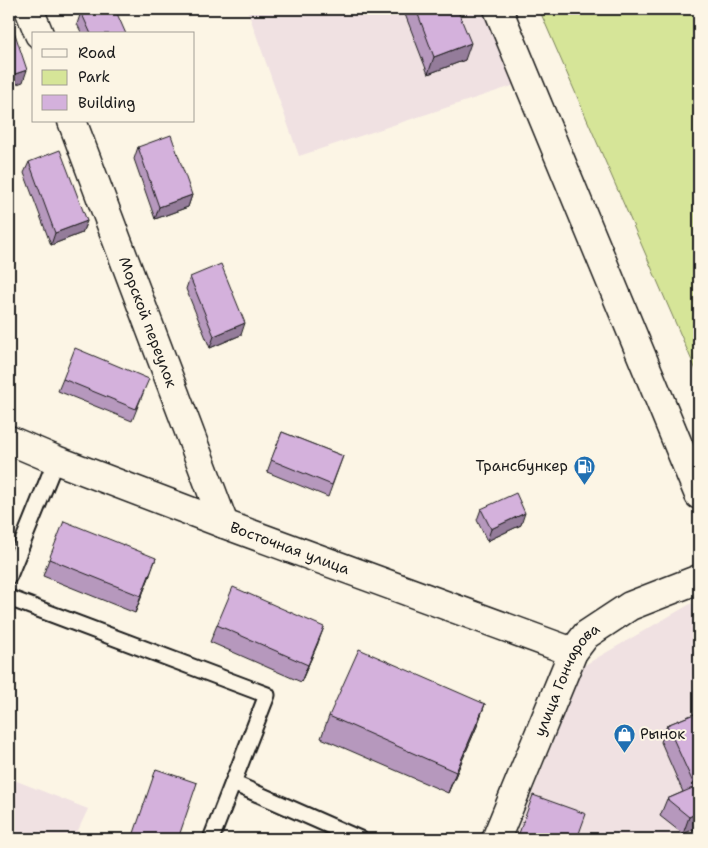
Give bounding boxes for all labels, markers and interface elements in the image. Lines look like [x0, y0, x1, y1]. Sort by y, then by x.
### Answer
legend [32, 32, 195, 122]
text: Road [78, 43, 116, 63]
text: Park [78, 67, 110, 87]
text: Building [78, 93, 135, 113]
street label: Морской переулок [114, 254, 182, 391]
fuel station icon: Трансбункер [572, 454, 596, 485]
place label: Трансбункер [475, 456, 568, 476]
street label: Восточная улица [227, 517, 353, 579]
street label: улица Гончарова [529, 618, 604, 739]
shop icon: Рынок [612, 722, 636, 753]
place label: Рынок [640, 724, 685, 744]

